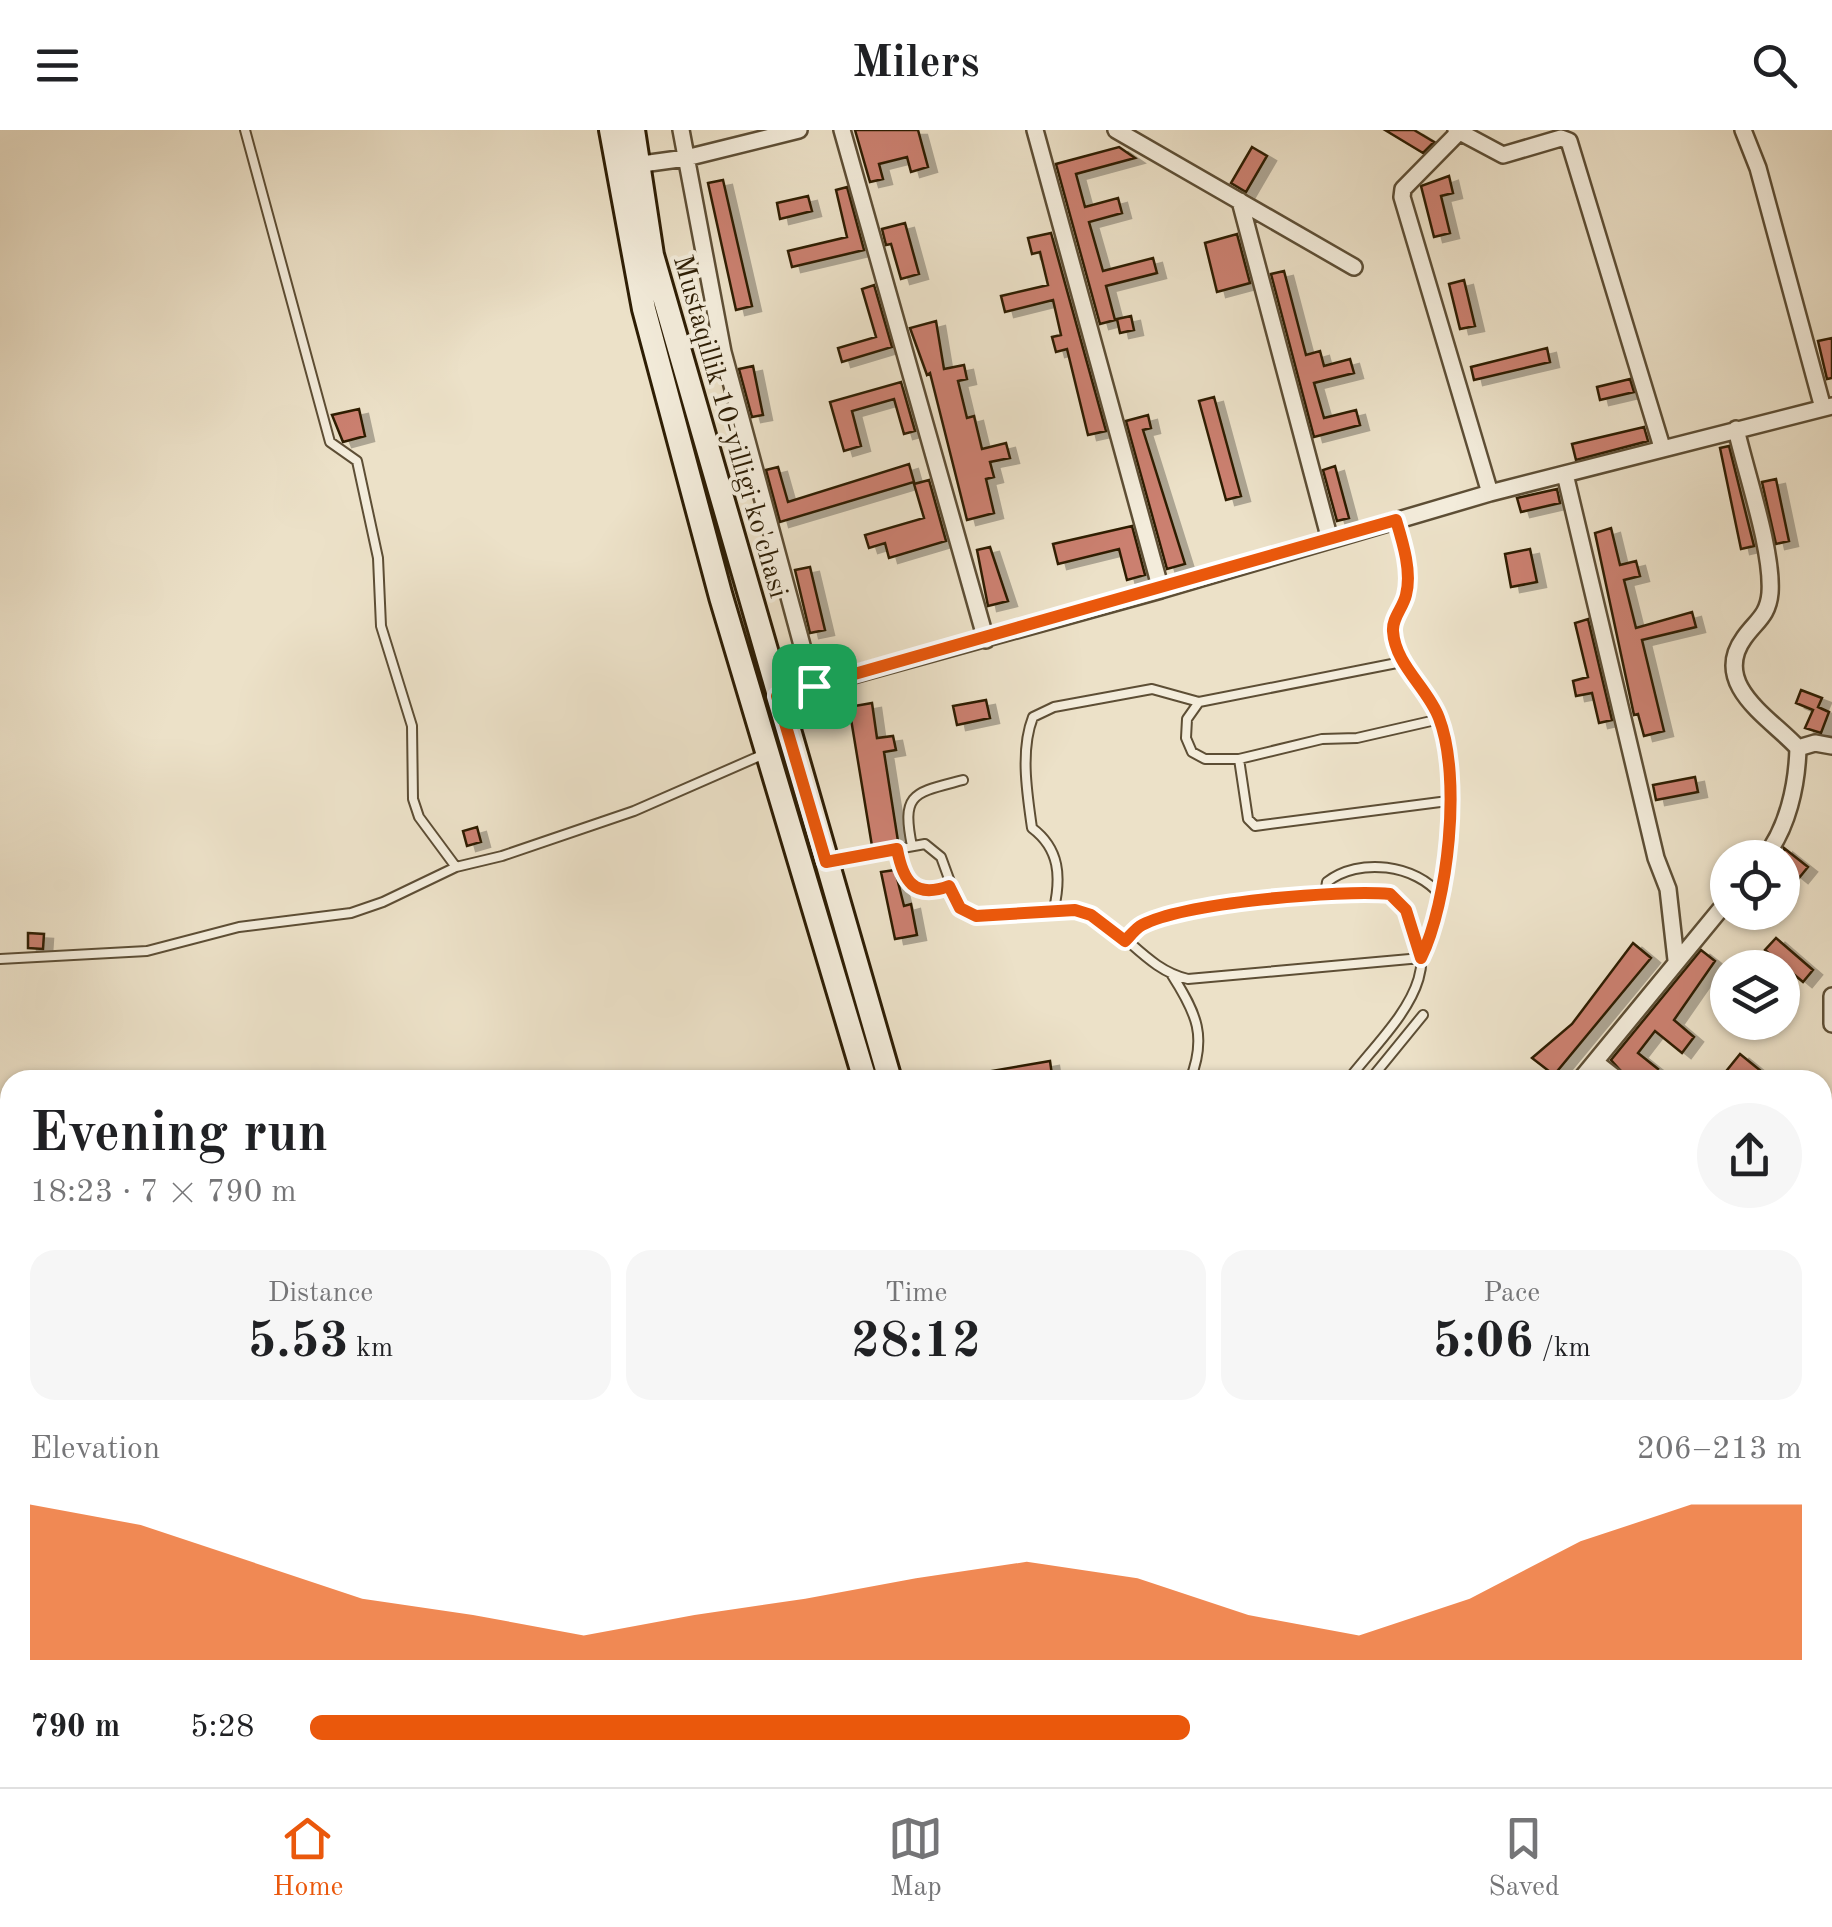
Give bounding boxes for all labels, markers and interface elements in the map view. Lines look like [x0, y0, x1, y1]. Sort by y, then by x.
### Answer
icon: menu [30, 38, 85, 93]
icon: search [1747, 38, 1802, 93]
text: Milers [852, 42, 980, 87]
street label: Mustaqillik 10-yilligi ko'chasi [667, 252, 792, 602]
pin [772, 644, 857, 729]
icon: arrive [787, 659, 842, 714]
map controls [1710, 840, 1800, 1040]
button: locate [1710, 840, 1800, 930]
button: layers [1710, 950, 1800, 1040]
button: share [1697, 1103, 1802, 1208]
text: Evening run [30, 1108, 328, 1163]
text: 18:23 · 7 × 790 m [30, 1177, 297, 1209]
text: Distance [268, 1280, 373, 1308]
text: Time [885, 1280, 947, 1308]
text: Pace [1483, 1280, 1540, 1308]
text: 5.53 [248, 1318, 349, 1368]
text: 28:12 [851, 1318, 981, 1368]
text: 5:06 [1433, 1318, 1534, 1368]
text: km [349, 1335, 393, 1363]
text: /km [1534, 1335, 1591, 1363]
text: Elevation [30, 1434, 160, 1466]
text: 206–213 m [1636, 1434, 1802, 1466]
text: 790 m [30, 1712, 120, 1744]
text: 5:28 [190, 1712, 255, 1744]
tab: Home [272, 1811, 344, 1906]
tab: Map [888, 1811, 943, 1906]
tab: Saved [1488, 1811, 1560, 1906]

